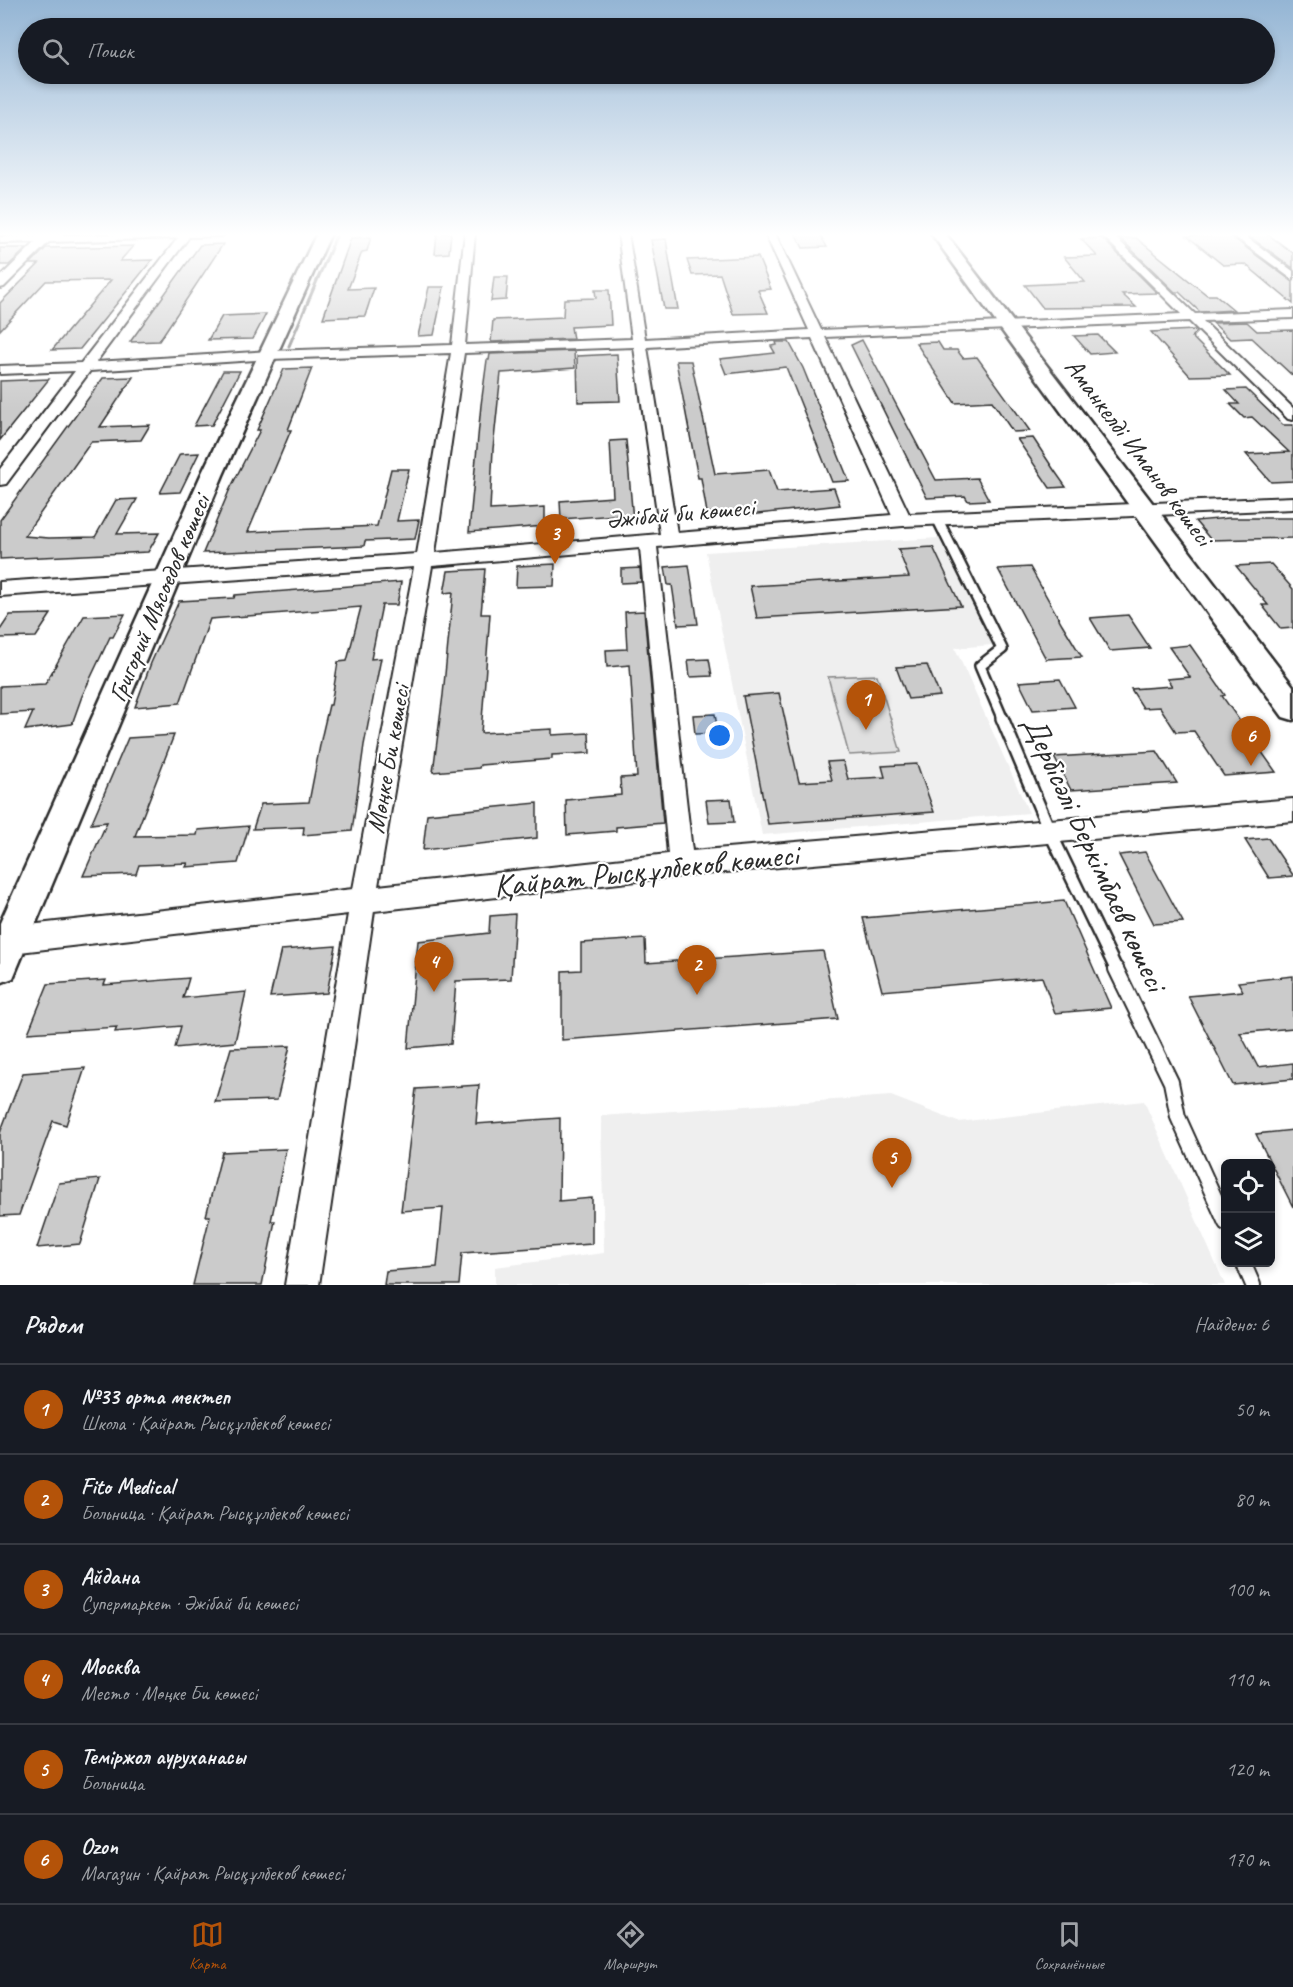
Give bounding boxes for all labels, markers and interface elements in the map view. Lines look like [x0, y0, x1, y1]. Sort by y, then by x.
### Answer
search box [18, 18, 1275, 84]
icon: search [39, 35, 72, 68]
text: Поиск [87, 37, 133, 65]
street label: Аманкелді Иманов көшесі [1058, 352, 1222, 555]
street label: Григорий Мясоедов көшесі [100, 487, 219, 707]
street label: Әжібай би көшесі [605, 490, 759, 536]
pin: 3 [536, 514, 574, 564]
street label: Мөңке Би көшесі [359, 679, 418, 836]
pin: 1 [846, 680, 886, 730]
street label: Дербісәлі Беркімбаев көшесі [1013, 709, 1179, 1001]
pin: 6 [1232, 716, 1270, 766]
your location [705, 721, 734, 750]
street label: Қайрат Рысқұлбеков көшесі [492, 833, 804, 906]
pin: 4 [414, 942, 454, 992]
pin: 2 [678, 946, 716, 995]
pin: 5 [872, 1138, 912, 1188]
map controls [1221, 1159, 1275, 1267]
button: locate [1221, 1159, 1275, 1213]
button: layers [1221, 1213, 1275, 1267]
text: Рядом [24, 1308, 82, 1341]
text: Найдено: 6 [1194, 1312, 1269, 1337]
text: №33 орта мектеп [81, 1383, 230, 1411]
text: 1 [39, 1397, 48, 1422]
text: 50 m [1235, 1397, 1269, 1422]
text: Школа · Қайрат Рысқұлбеков көшесі [81, 1411, 330, 1436]
text: Fito Medical [81, 1473, 174, 1501]
text: 2 [39, 1487, 48, 1512]
text: 80 m [1235, 1487, 1269, 1512]
text: Больница · Қайрат Рысқұлбеков көшесі [81, 1501, 349, 1526]
text: Айдана [81, 1563, 139, 1591]
text: 3 [39, 1577, 48, 1602]
text: 100 m [1226, 1577, 1269, 1602]
text: Супермаркет · Әжібай би көшесі [81, 1591, 298, 1616]
text: Москва [81, 1653, 139, 1681]
text: 4 [39, 1667, 48, 1692]
text: 110 m [1226, 1667, 1269, 1692]
text: Место · Мөңке Би көшесі [81, 1681, 257, 1706]
text: Теміржол ауруханасы [81, 1743, 245, 1771]
text: 5 [39, 1757, 48, 1782]
text: 120 m [1226, 1757, 1269, 1782]
text: Больница [81, 1771, 144, 1796]
text: Ozon [81, 1833, 118, 1861]
text: 6 [39, 1847, 48, 1872]
text: 170 m [1226, 1847, 1269, 1872]
text: Магазин · Қайрат Рысқұлбеков көшесі [81, 1861, 344, 1886]
tab: Карта [189, 1918, 226, 1974]
tab: Маршрут [604, 1918, 656, 1974]
tab: Сохранённые [1034, 1918, 1104, 1974]

